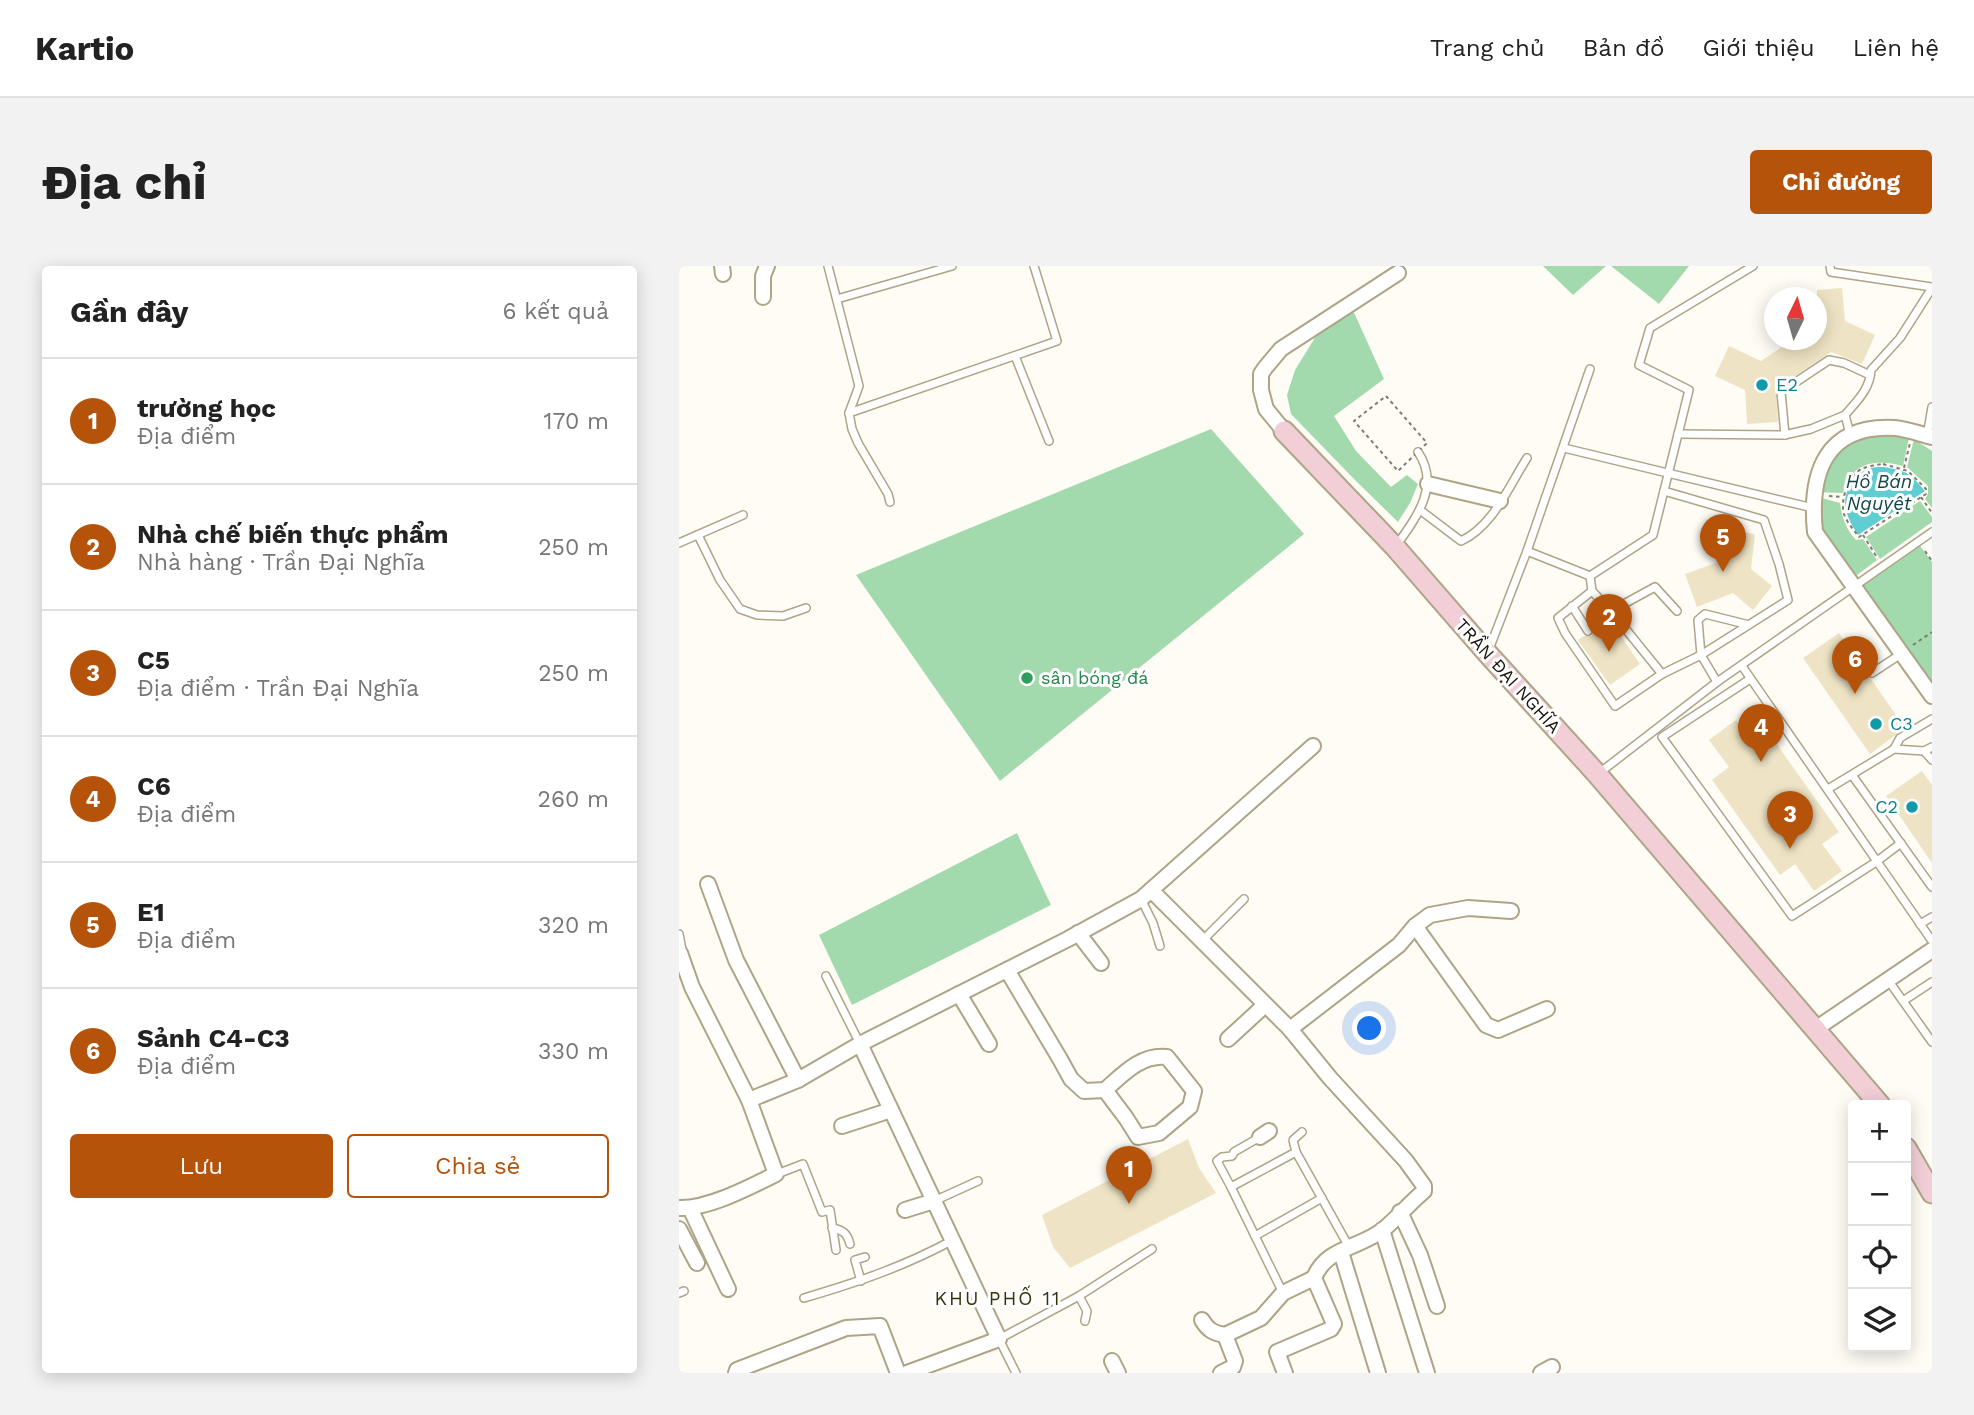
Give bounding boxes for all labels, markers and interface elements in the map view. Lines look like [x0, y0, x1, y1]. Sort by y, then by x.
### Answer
text: Kartio [35, 29, 134, 68]
text: Trang chủ [1430, 34, 1545, 62]
text: Bản đồ [1583, 34, 1664, 62]
text: Giới thiệu [1702, 34, 1815, 62]
text: Liên hệ [1853, 34, 1939, 62]
button: Chỉ đường [1750, 150, 1932, 214]
text: Địa chỉ [42, 153, 207, 211]
north arrow [1764, 287, 1827, 350]
text: Gần đây [70, 294, 188, 329]
text: 6 kết quả [503, 298, 609, 325]
place label: E2 [1776, 374, 1798, 395]
marker: E2 [1754, 377, 1770, 393]
text: trường học [137, 393, 276, 423]
text: 1 [88, 408, 98, 435]
text: 170 m [544, 408, 609, 435]
text: Địa điểm [137, 423, 236, 450]
water label: Hồ Bán Nguyệt [1846, 470, 1912, 515]
pin: 5 [1700, 514, 1746, 572]
text: Nhà chế biến thực phẩm [137, 519, 449, 549]
text: 2 [86, 534, 100, 561]
text: 250 m [538, 534, 609, 561]
text: Nhà hàng · Trần Đại Nghĩa [137, 549, 425, 576]
pin: 2 [1586, 594, 1632, 652]
street label: TRẦN ĐẠI NGHĨA [1451, 613, 1566, 737]
pin: 6 [1832, 636, 1878, 694]
text: C5 [137, 645, 170, 675]
text: 3 [86, 660, 100, 687]
text: 250 m [538, 660, 609, 687]
place label: sân bóng đá [1041, 667, 1148, 688]
marker: sân bóng đá [1019, 670, 1035, 686]
text: Địa điểm · Trần Đại Nghĩa [137, 675, 419, 702]
pin: 4 [1738, 704, 1784, 762]
place label: C3 [1890, 713, 1913, 734]
marker: C3 [1868, 716, 1884, 732]
text: C6 [137, 771, 171, 801]
text: 4 [86, 786, 100, 813]
text: 260 m [538, 786, 609, 813]
pin: 3 [1767, 791, 1813, 849]
place label: C2 [1875, 796, 1898, 817]
marker: C2 [1904, 799, 1920, 815]
text: Địa điểm [137, 801, 236, 828]
text: E1 [137, 897, 165, 927]
text: 5 [86, 912, 100, 939]
text: 320 m [538, 912, 609, 939]
text: Địa điểm [137, 927, 236, 954]
your location [1352, 1011, 1386, 1045]
text: Sảnh C4-C3 [137, 1023, 290, 1053]
text: 6 [86, 1038, 100, 1065]
text: 330 m [538, 1038, 609, 1065]
text: Địa điểm [137, 1053, 236, 1080]
map controls [1848, 1100, 1911, 1352]
button: + [1848, 1100, 1911, 1163]
button: Lưu [70, 1134, 333, 1198]
button: Chia sẻ [347, 1134, 609, 1198]
pin: 1 [1106, 1146, 1152, 1204]
button: − [1848, 1163, 1911, 1226]
button: locate [1848, 1226, 1911, 1289]
district label: KHU PHỐ 11 [934, 1285, 1062, 1310]
button: layers [1848, 1289, 1911, 1352]

